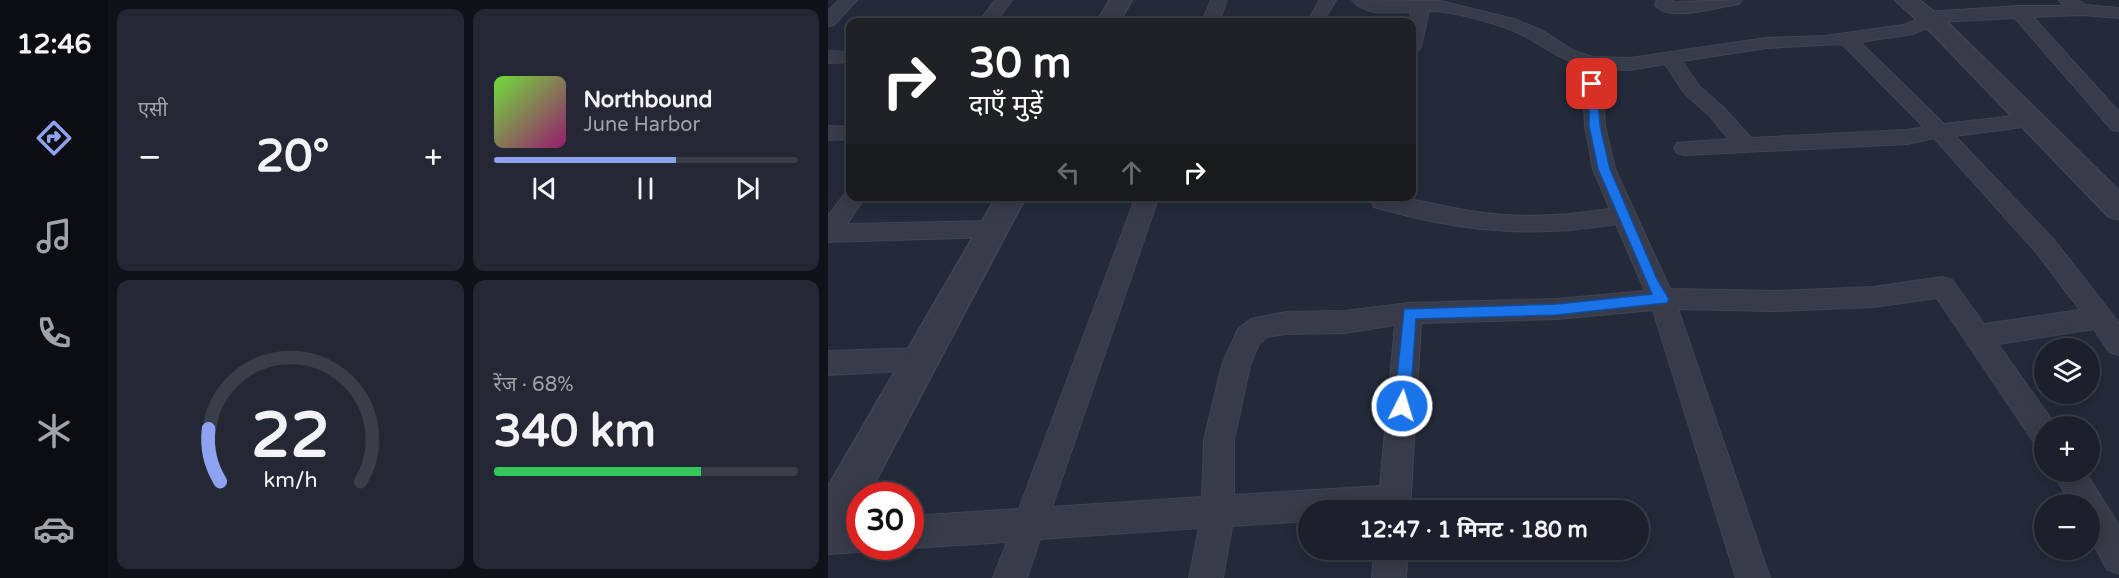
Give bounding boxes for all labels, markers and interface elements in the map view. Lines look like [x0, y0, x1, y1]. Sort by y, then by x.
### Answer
text: 12:46 [17, 28, 91, 61]
text: 30 m [969, 38, 1071, 89]
icon: right [870, 42, 948, 120]
pin [1566, 58, 1617, 109]
icon: arrive [1575, 67, 1608, 100]
text: Northbound [584, 87, 712, 113]
text: दाएँ मुड़ें [969, 89, 1043, 122]
text: एसी [138, 98, 168, 122]
text: June Harbor [584, 113, 700, 137]
icon: directions [33, 117, 75, 159]
text: 20° [256, 130, 329, 184]
text: − [138, 138, 162, 177]
text: + [424, 138, 442, 177]
icon: left [1052, 156, 1085, 189]
icon: ahead [1115, 156, 1148, 189]
icon: right [1178, 156, 1211, 189]
icon: previous [528, 172, 561, 205]
icon: pause [629, 172, 662, 205]
icon: next [731, 172, 764, 205]
icon: music [33, 215, 75, 257]
icon: phone [33, 312, 75, 354]
map controls [2034, 338, 2100, 560]
button: layers [2034, 338, 2100, 404]
text: रेंज · 68% [494, 373, 574, 397]
position arrow [1370, 374, 1434, 438]
text: 22 [251, 399, 329, 474]
text: 340 km [494, 405, 656, 459]
icon: climate [33, 410, 75, 452]
button: + [2034, 416, 2100, 482]
text: km/h [263, 467, 317, 493]
speed limit sign: 30 [846, 482, 924, 560]
button: − [2034, 494, 2100, 560]
icon: car [33, 508, 75, 550]
text: 12:47 · 1 मिनट · 180 m [1359, 517, 1588, 543]

